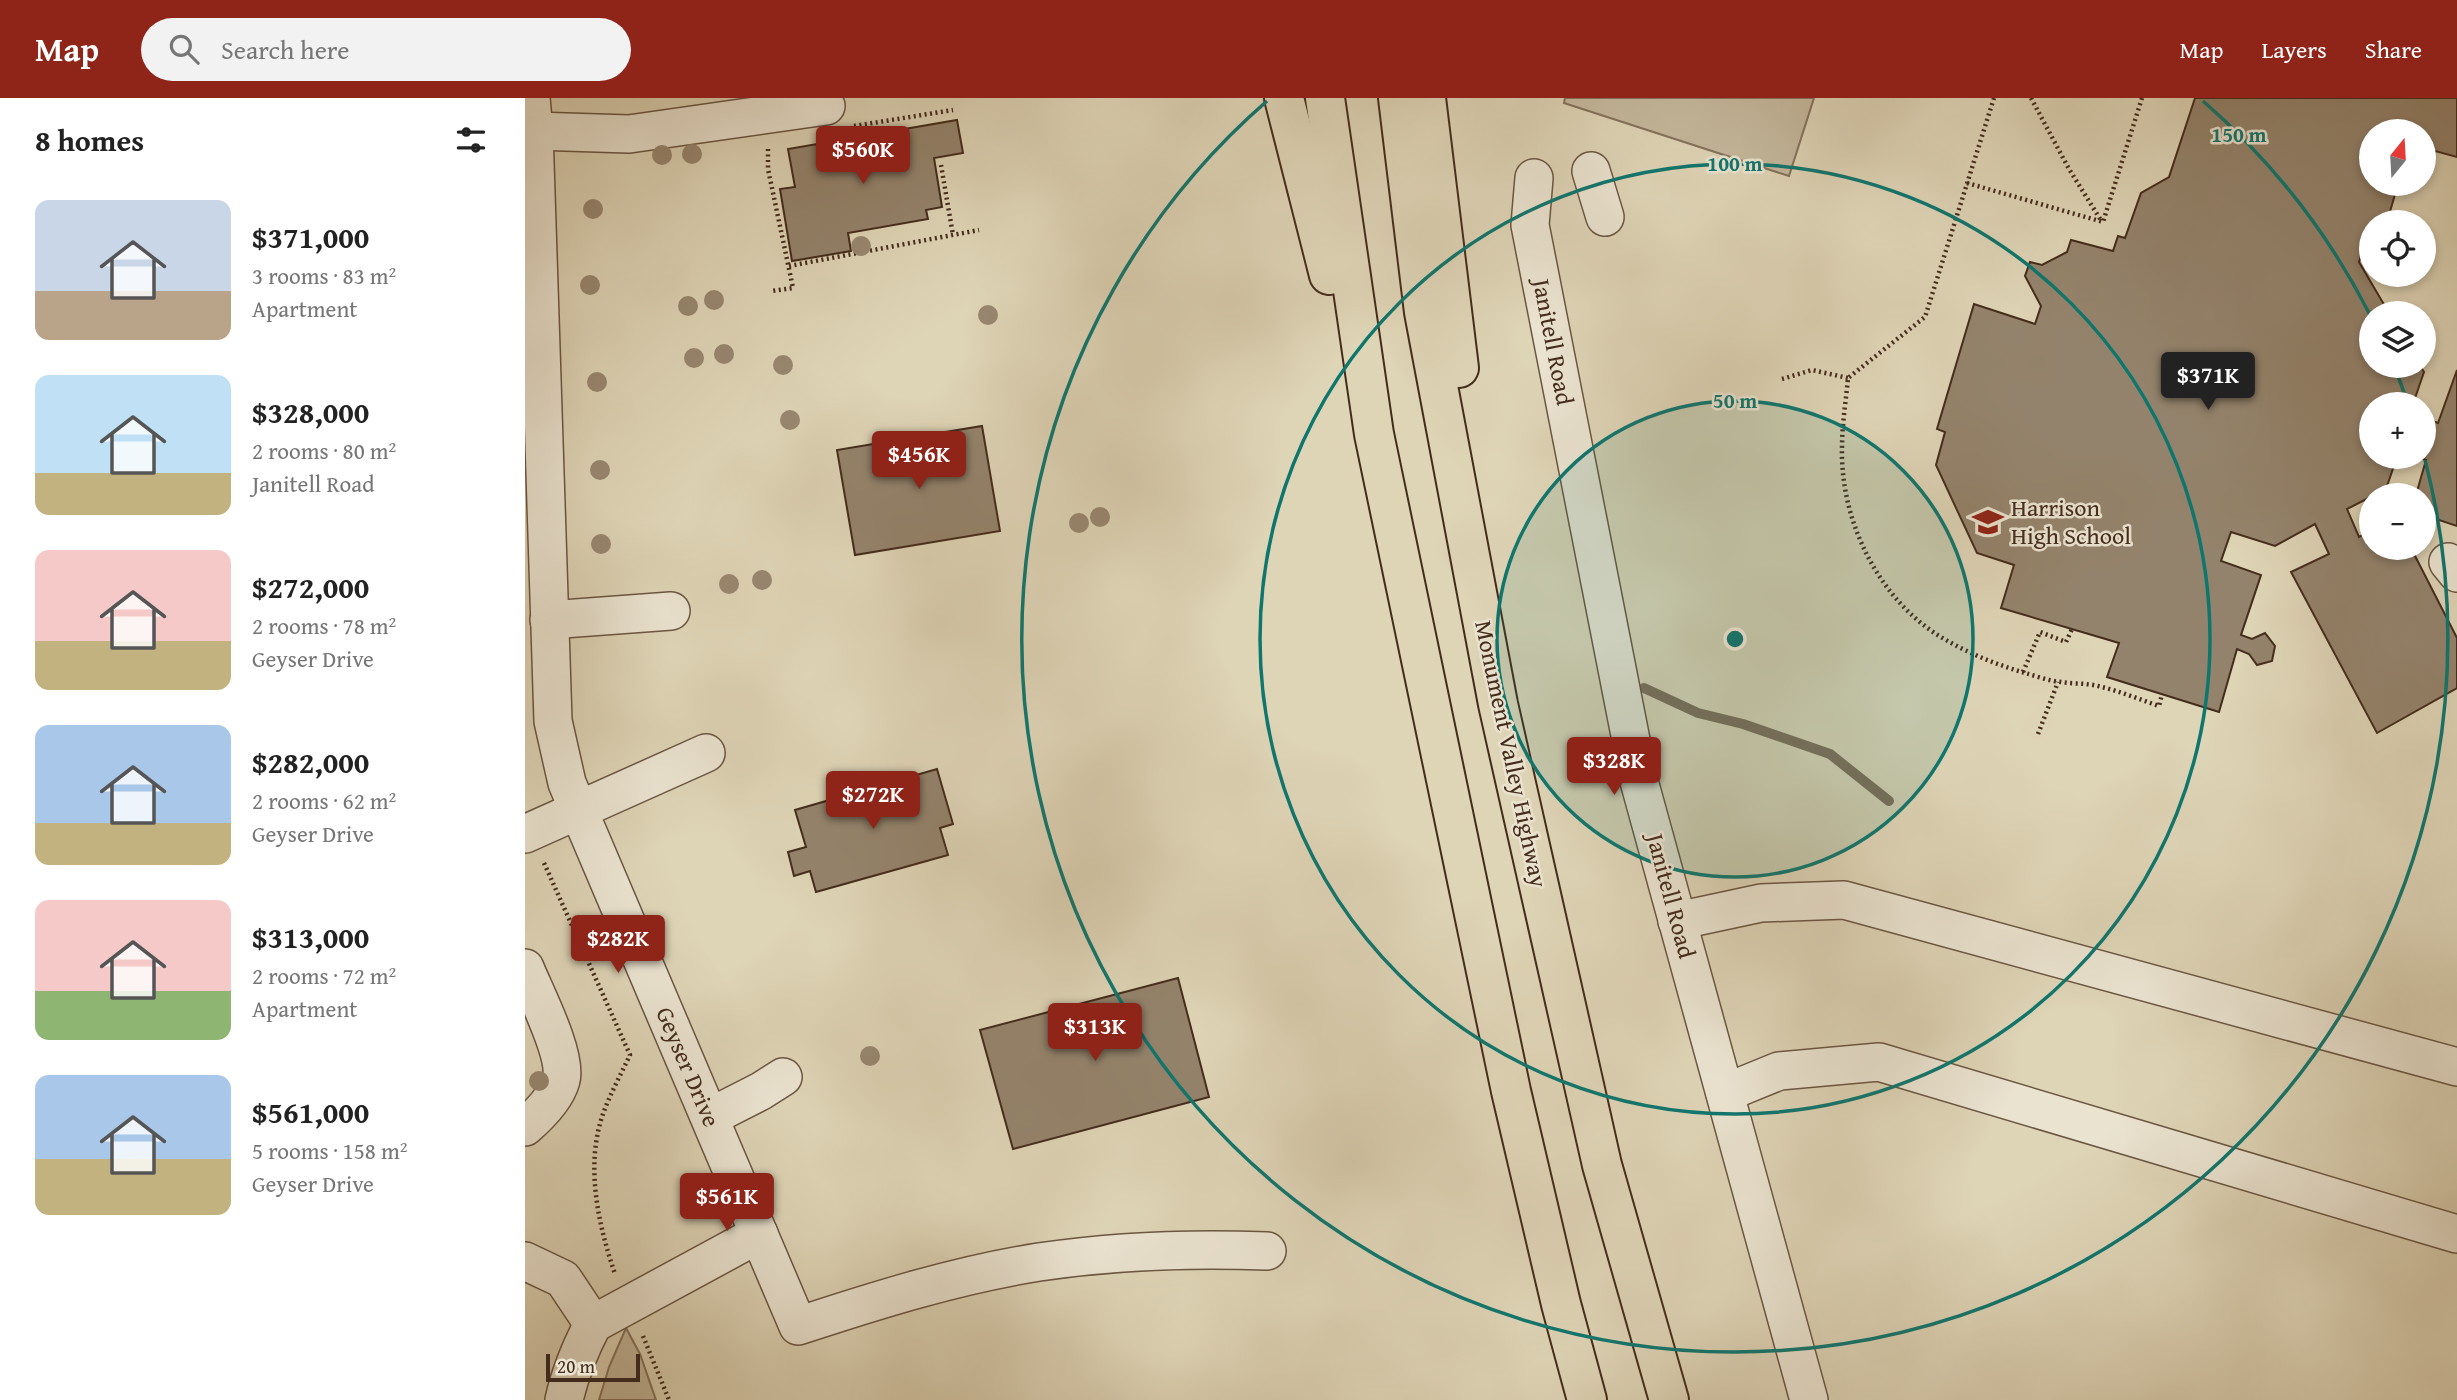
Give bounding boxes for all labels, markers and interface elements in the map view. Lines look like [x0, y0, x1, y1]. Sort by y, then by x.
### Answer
search box [141, 18, 631, 81]
text: Map [35, 25, 99, 73]
icon: search [165, 30, 203, 68]
text: Search here [221, 30, 349, 69]
text: Map [2180, 32, 2223, 67]
text: Layers [2261, 32, 2327, 67]
text: Share [2365, 32, 2422, 67]
text: 8 homes [35, 118, 144, 162]
text: 150 m [2211, 119, 2267, 150]
north arrow [2359, 119, 2436, 196]
map controls [2359, 119, 2436, 560]
icon: filters [452, 121, 490, 159]
pin: $560K [814, 126, 912, 186]
text: $560K [832, 132, 894, 165]
text: 100 m [1707, 148, 1763, 179]
button: locate [2359, 210, 2436, 287]
text: $371,000 [252, 215, 369, 259]
icon: home [91, 228, 175, 312]
text: 3 rooms · 83 m² [252, 259, 396, 292]
street label: Janitell Road [1524, 273, 1583, 408]
text: Apartment [252, 292, 357, 325]
button: layers [2359, 301, 2436, 378]
pin: $371K [2159, 352, 2257, 412]
text: $371K [2177, 358, 2239, 391]
text: 50 m [1713, 385, 1757, 416]
text: $328,000 [252, 390, 369, 434]
button: + [2359, 392, 2436, 469]
icon: home [91, 403, 175, 487]
pin: $456K [870, 432, 968, 491]
text: 2 rooms · 80 m² [252, 434, 396, 467]
text: $456K [888, 437, 950, 470]
text: Janitell Road [252, 467, 375, 500]
button: − [2359, 483, 2436, 560]
place label: Harrison High School [2011, 490, 2131, 553]
school or university icon: Harrison High School [1971, 505, 2005, 539]
text: $272,000 [252, 565, 369, 609]
icon: home [91, 578, 175, 662]
text: 2 rooms · 78 m² [252, 609, 396, 642]
street label: Monument Valley Highway [1466, 617, 1557, 891]
centre of rings [1723, 627, 1747, 651]
text: Geyser Drive [252, 642, 374, 675]
pin: $328K [1565, 738, 1663, 797]
text: $282,000 [252, 740, 369, 784]
text: $328K [1583, 743, 1645, 776]
icon: home [91, 753, 175, 837]
pin: $272K [824, 772, 922, 831]
text: $272K [842, 777, 904, 810]
text: 2 rooms · 62 m² [252, 784, 396, 817]
text: Geyser Drive [252, 817, 374, 850]
street label: Janitell Road [1637, 827, 1705, 962]
text: $313,000 [252, 915, 369, 959]
pin: $282K [569, 916, 667, 975]
text: $282K [587, 921, 649, 954]
icon: home [91, 928, 175, 1012]
text: 2 rooms · 72 m² [252, 959, 396, 992]
text: Apartment [252, 992, 357, 1025]
street label: Geyser Drive [648, 1001, 729, 1132]
pin: $313K [1046, 1004, 1144, 1063]
text: $313K [1064, 1009, 1126, 1042]
text: $561,000 [252, 1090, 369, 1134]
icon: home [91, 1103, 175, 1187]
text: 5 rooms · 158 m² [252, 1134, 407, 1167]
text: Geyser Drive [252, 1167, 374, 1200]
pin: $561K [678, 1174, 776, 1233]
text: $561K [696, 1179, 758, 1212]
scale bar [546, 1351, 641, 1383]
text: 20 m [557, 1352, 595, 1380]

